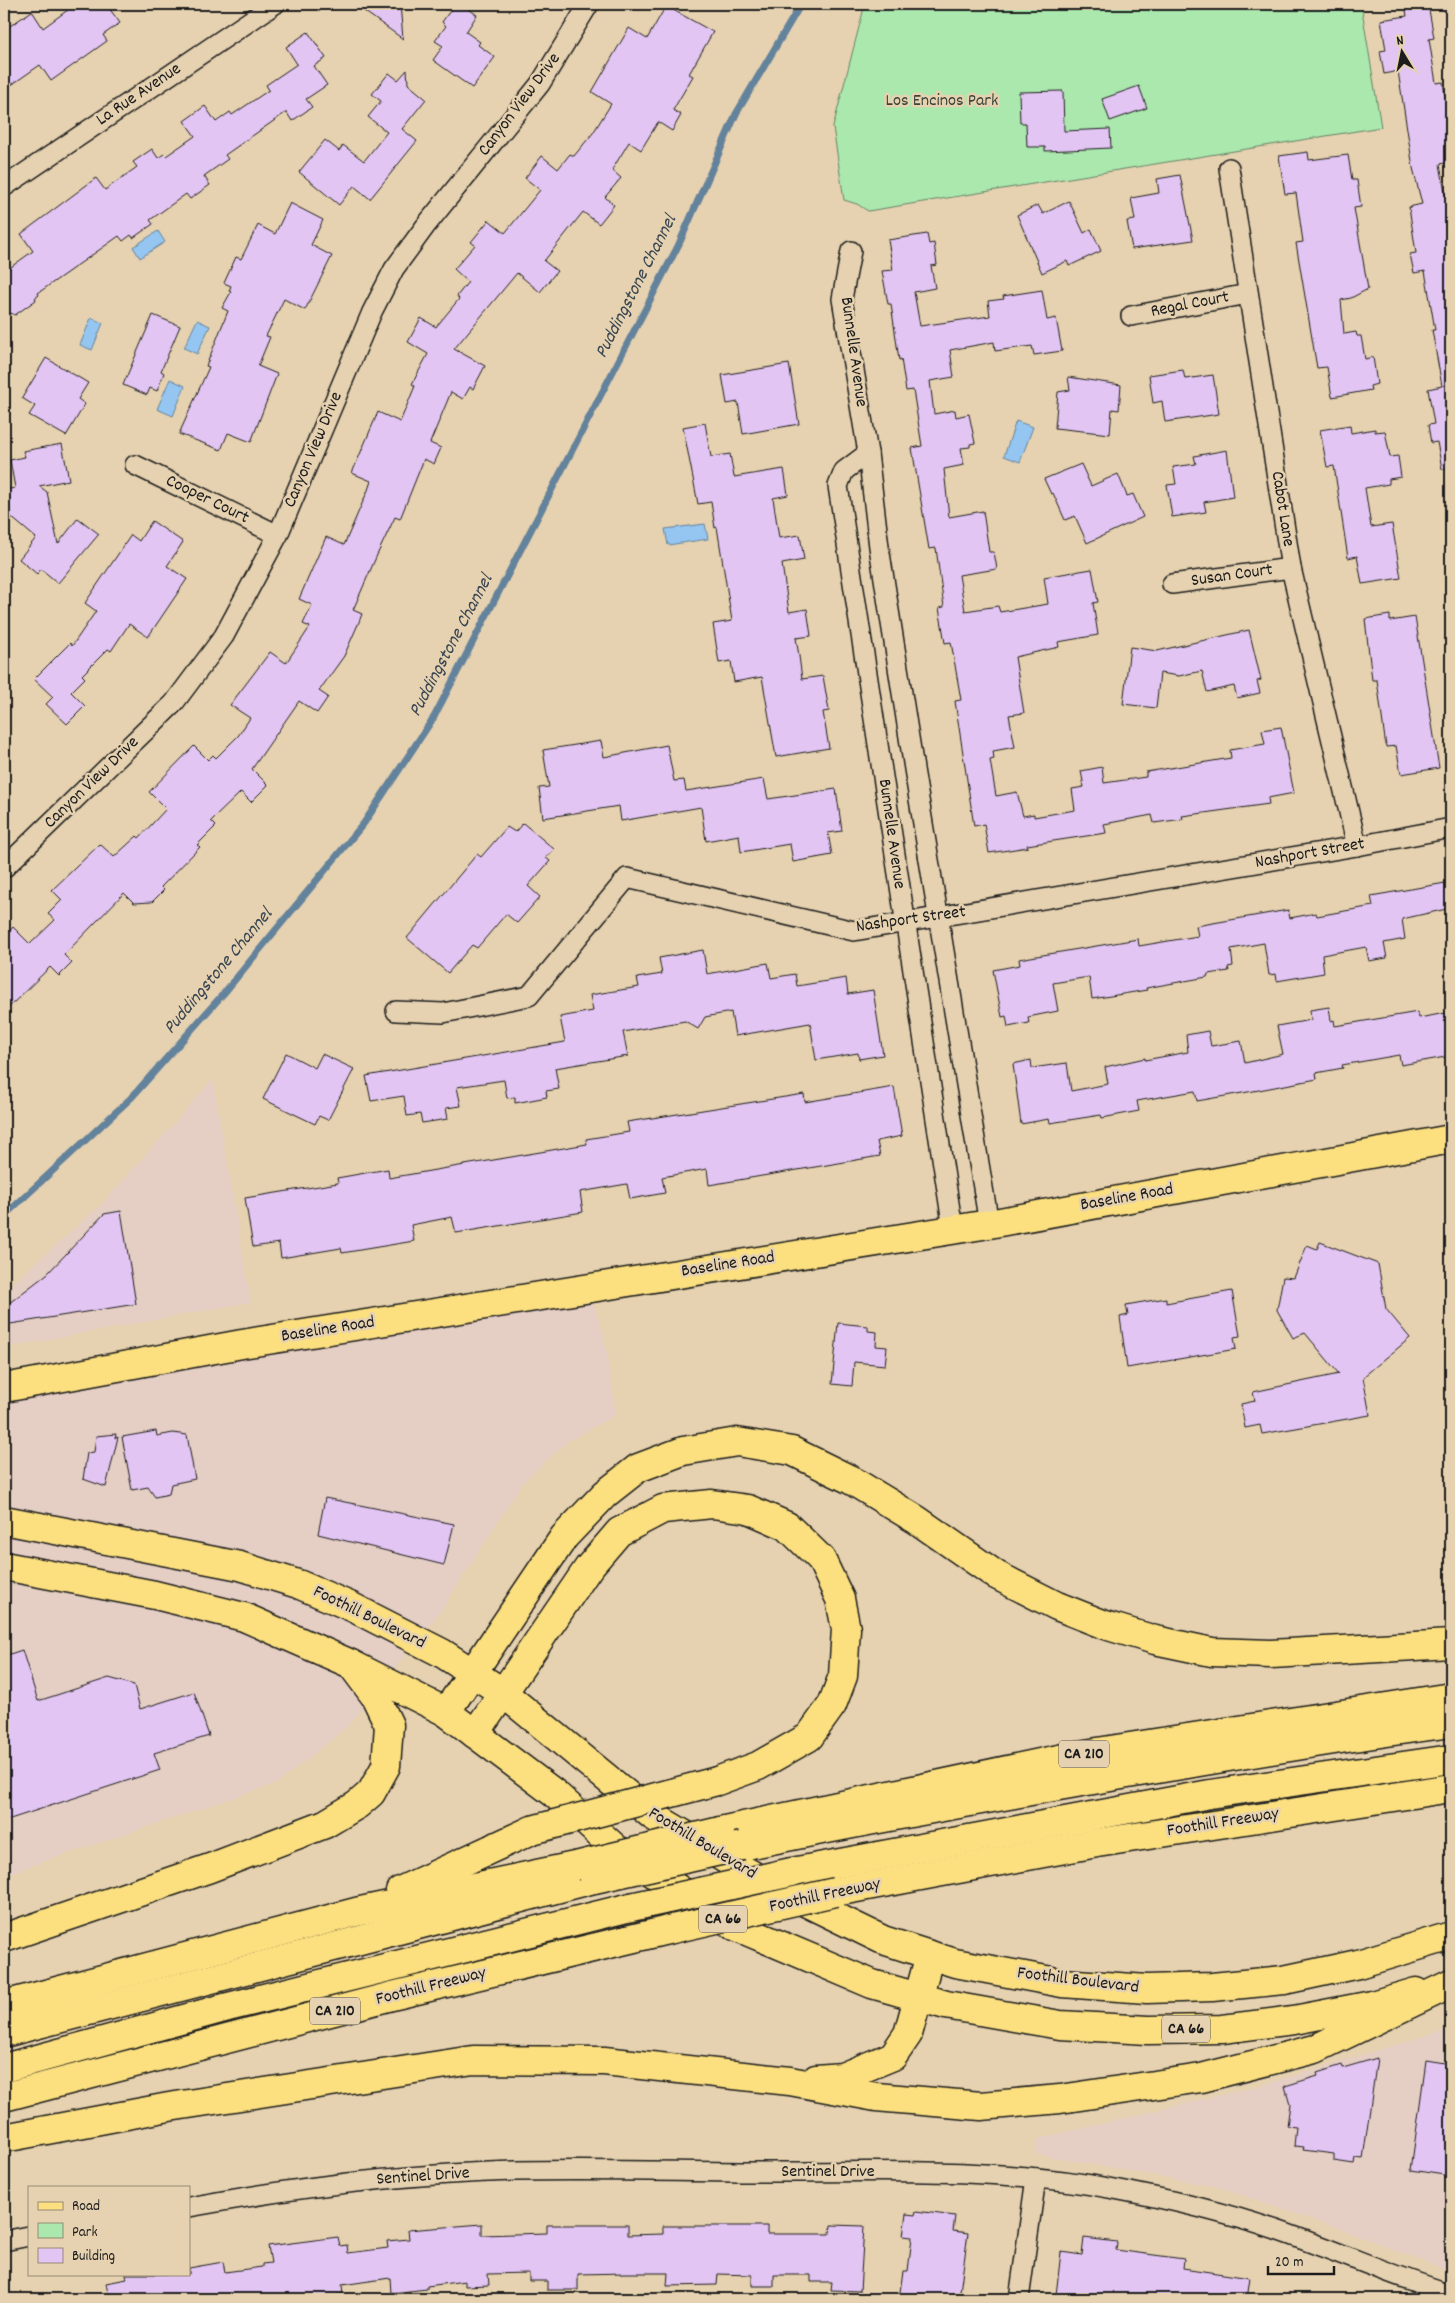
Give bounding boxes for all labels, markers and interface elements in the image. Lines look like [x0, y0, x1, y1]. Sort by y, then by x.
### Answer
north arrow [1378, 28, 1428, 78]
text: N [1395, 31, 1405, 52]
street label: Canyon View Drive [473, 48, 567, 162]
street label: La Rue Avenue [91, 57, 187, 133]
park label: Los Encinos Park [886, 89, 998, 114]
water label: Puddingstone Channel [589, 209, 685, 363]
street label: Regal Court [1149, 285, 1232, 325]
street label: Bunnelle Avenue [833, 295, 873, 409]
street label: Canyon View Drive [278, 388, 350, 512]
street label: Cooper Court [161, 469, 253, 531]
street label: Cabot Lane [1264, 470, 1300, 549]
street label: Susan Court [1190, 558, 1275, 594]
water label: Puddingstone Channel [403, 569, 502, 722]
street label: Canyon View Drive [39, 731, 145, 835]
street label: Bunnelle Avenue [871, 777, 911, 891]
street label: Nashport Street [1253, 832, 1367, 876]
street label: Nashport Street [854, 900, 968, 940]
water label: Puddingstone Channel [158, 902, 281, 1041]
street label: Baseline Road [1079, 1178, 1175, 1218]
street label: Baseline Road [680, 1245, 776, 1285]
street label: Baseline Road [280, 1310, 376, 1350]
street label: Foothill Boulevard [308, 1580, 430, 1656]
road number: CA 210 [1059, 1740, 1109, 1768]
street label: Foothill Boulevard [643, 1802, 761, 1886]
street label: Foothill Freeway [1165, 1802, 1281, 1844]
street label: Foothill Freeway [767, 1872, 883, 1920]
road number: CA 66 [699, 1906, 747, 1932]
street label: Foothill Freeway [373, 1961, 489, 2013]
street label: Foothill Boulevard [1016, 1961, 1140, 2001]
road number: CA 210 [310, 1998, 360, 2024]
road number: CA 66 [1162, 2016, 1210, 2042]
street label: Sentinel Drive [781, 2160, 875, 2185]
street label: Sentinel Drive [376, 2161, 471, 2193]
legend [28, 2186, 190, 2276]
text: Road [72, 2196, 100, 2218]
text: Park [72, 2222, 98, 2244]
scale bar [1268, 2243, 1334, 2275]
text: Building [72, 2246, 115, 2268]
text: 20 m [1275, 2252, 1303, 2274]

